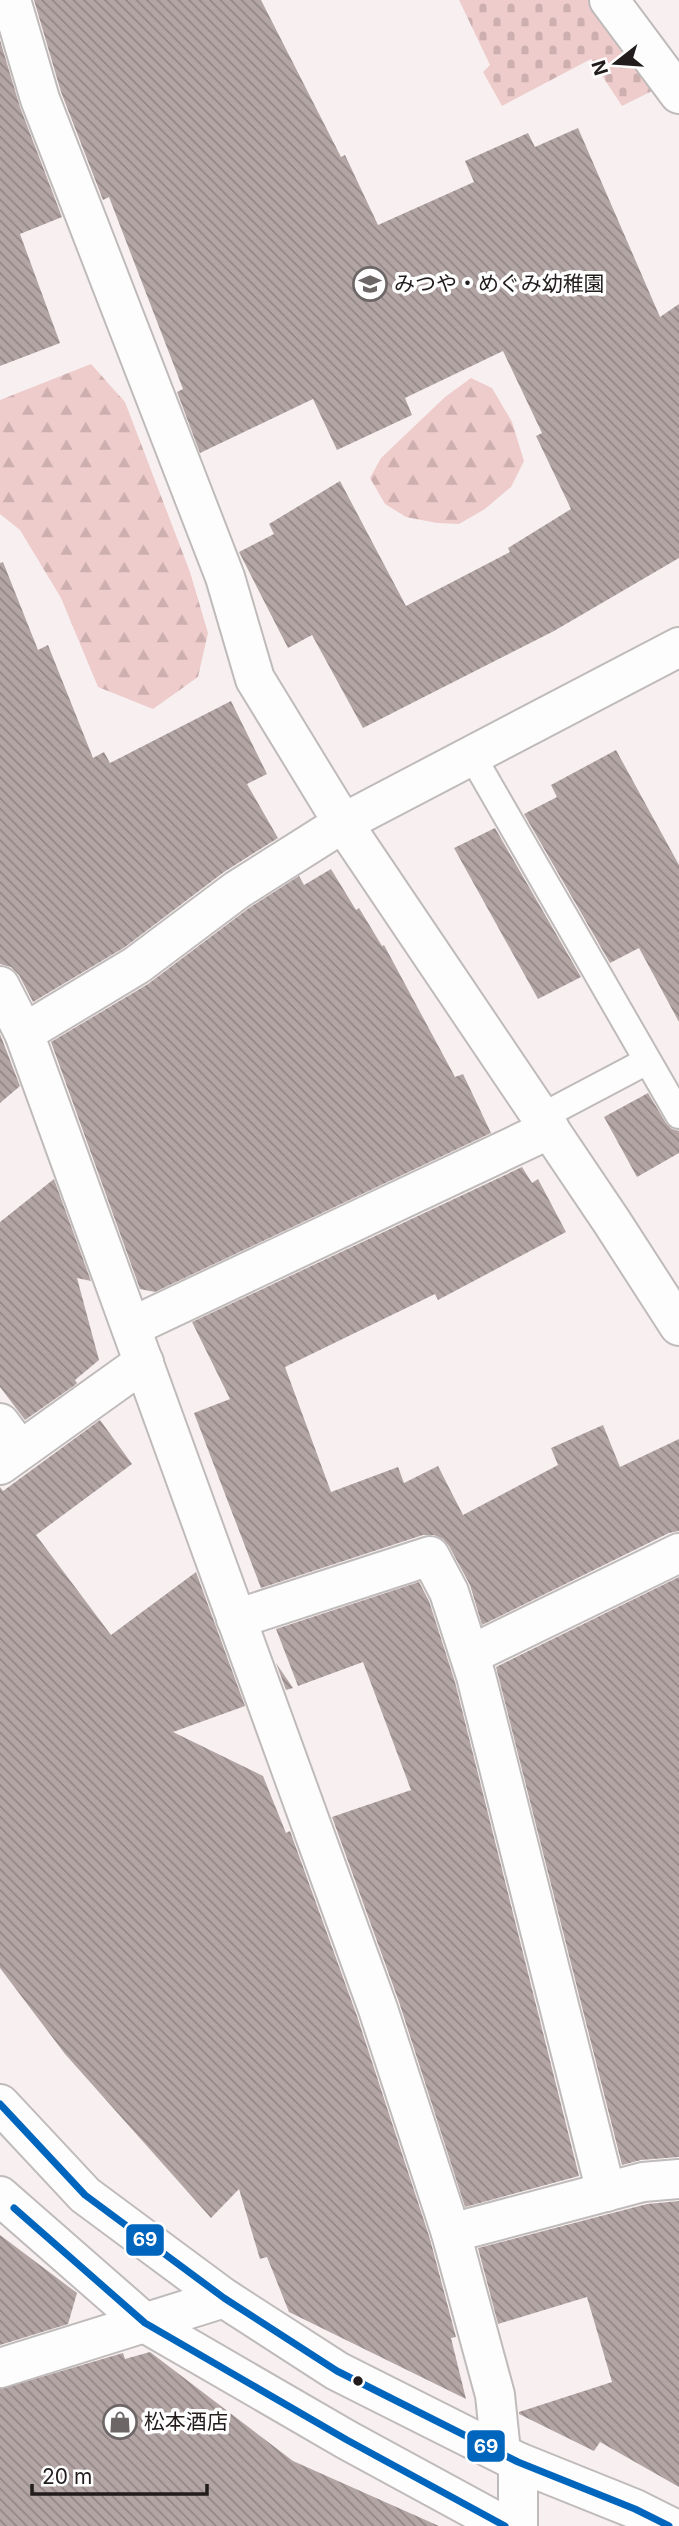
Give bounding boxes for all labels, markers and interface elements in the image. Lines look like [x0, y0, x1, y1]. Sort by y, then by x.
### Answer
north arrow [581, 28, 651, 98]
text: N [587, 58, 613, 78]
school or university icon: みつや・めぐみ幼稚園 [351, 265, 389, 303]
place label: みつや・めぐみ幼稚園 [394, 271, 605, 296]
line badge: 69 [125, 2223, 165, 2257]
text: 69 [133, 2228, 157, 2251]
unlabelled marker [351, 2374, 365, 2388]
shop icon: 松本酒店 [101, 2403, 139, 2441]
place label: 松本酒店 [144, 2409, 228, 2434]
line badge: 69 [466, 2429, 506, 2463]
text: 69 [474, 2435, 498, 2458]
scale bar [32, 2452, 206, 2496]
text: 20 m [42, 2464, 92, 2489]

